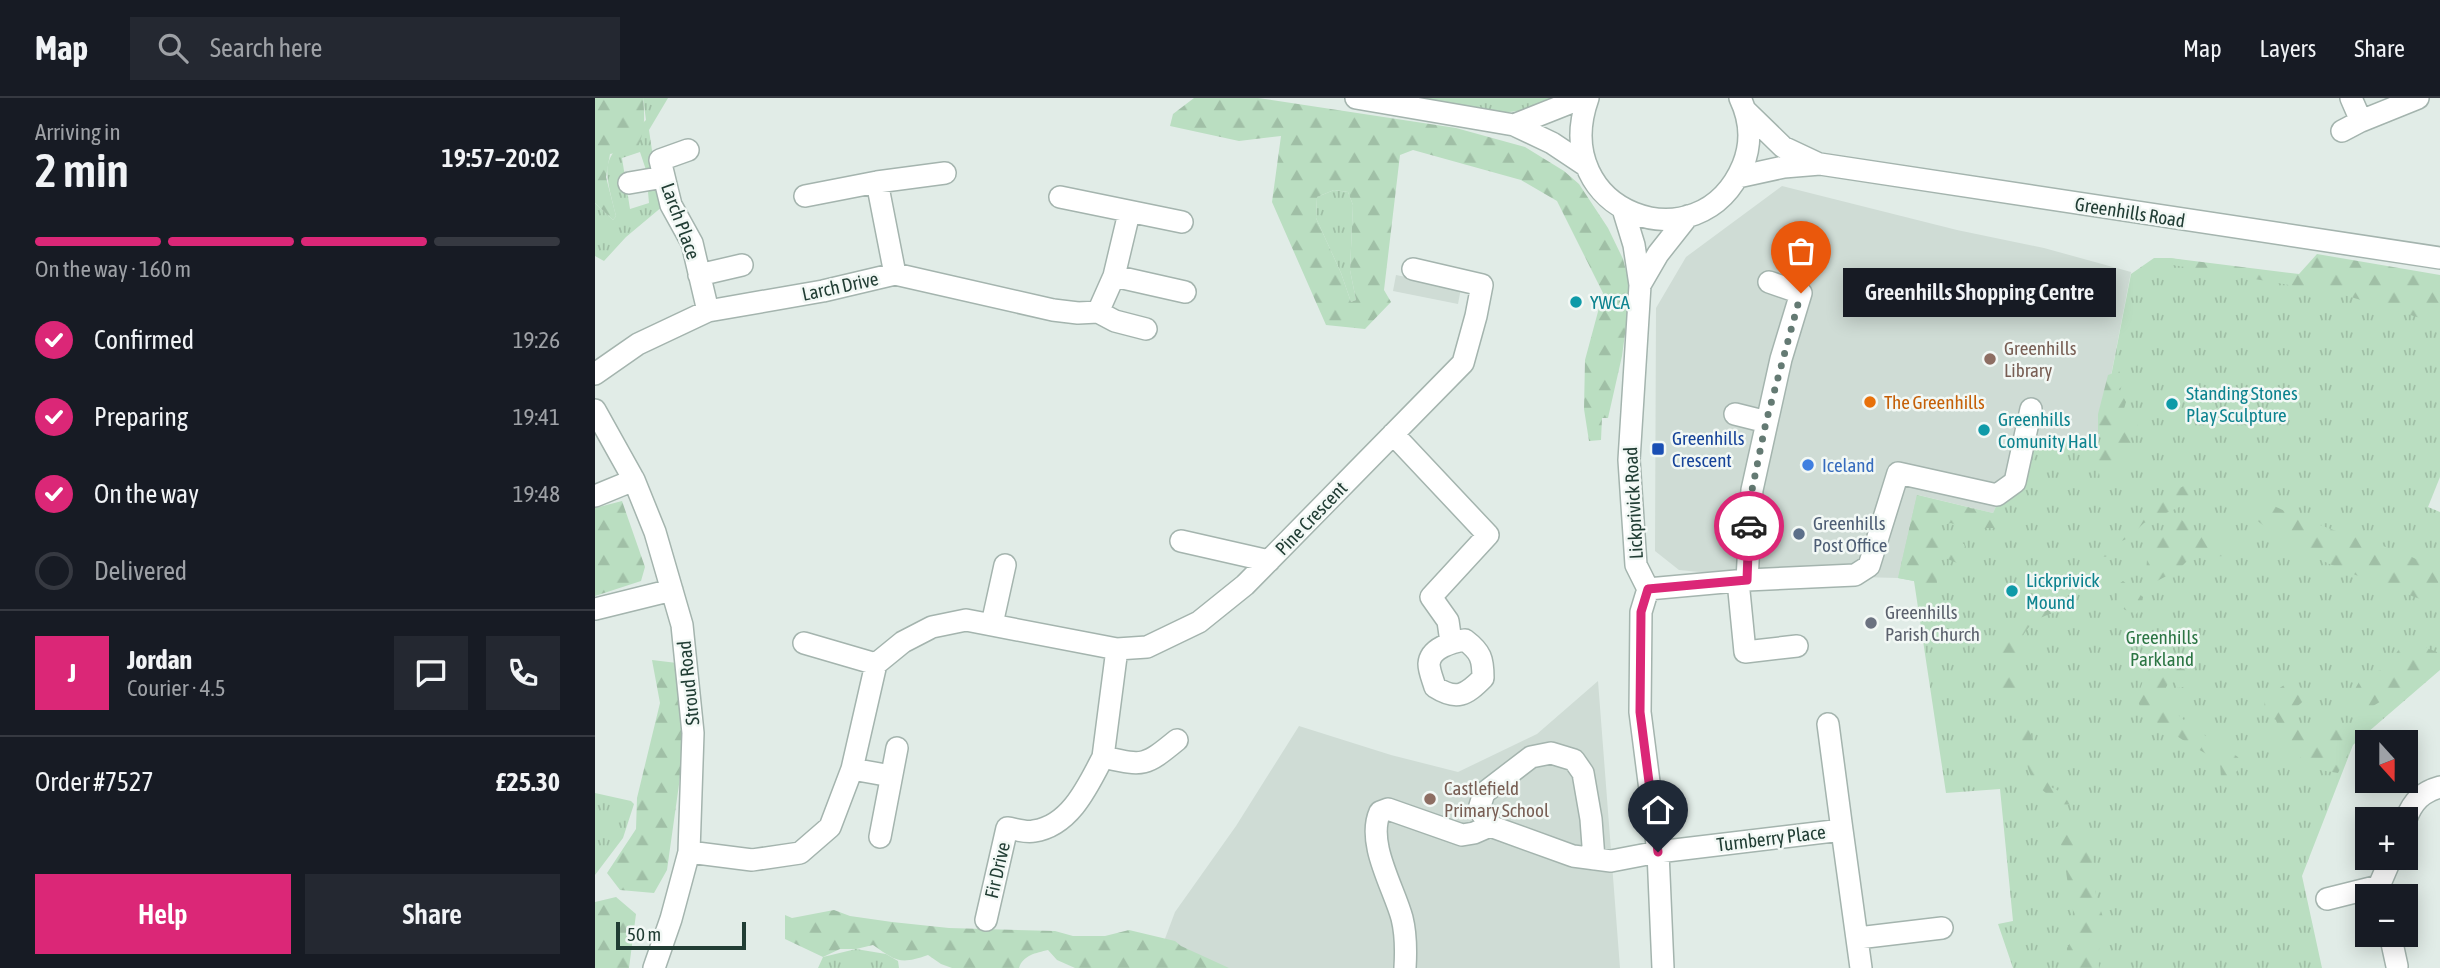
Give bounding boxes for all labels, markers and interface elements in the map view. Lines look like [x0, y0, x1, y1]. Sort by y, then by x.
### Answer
search box [130, 17, 620, 80]
text: Map [35, 29, 88, 67]
icon: search [154, 29, 192, 67]
text: Search here [210, 33, 322, 63]
text: Map [2183, 35, 2222, 62]
text: Layers [2260, 35, 2316, 62]
text: Share [2354, 35, 2405, 62]
text: Arriving in [35, 119, 121, 145]
text: 19:57–20:02 [442, 143, 560, 173]
text: 2 min [35, 144, 129, 197]
street label: Larch Place [657, 180, 705, 262]
street label: Greenhills Road [2073, 192, 2187, 232]
pin [1771, 221, 1831, 293]
icon: bag [1782, 232, 1820, 270]
text: On the way · 160 m [35, 256, 191, 282]
street label: Larch Drive [800, 267, 880, 305]
callout: Greenhills Shopping Centre [1843, 268, 2116, 318]
text: Greenhills Shopping Centre [1865, 279, 2094, 305]
place label: YWCA [1590, 291, 1631, 313]
marker: YWCA [1568, 294, 1584, 310]
icon: check [35, 321, 73, 359]
text: Confirmed [94, 325, 194, 355]
text: 19:26 [513, 327, 560, 353]
place label: Greenhills Library [2004, 337, 2077, 381]
marker: Greenhills Library [1982, 351, 1998, 367]
place label: Standing Stones Play Sculpture [2186, 382, 2298, 426]
place label: The Greenhills [1884, 391, 1985, 413]
marker: The Greenhills [1862, 394, 1878, 410]
marker: Standing Stones Play Sculpture [2164, 396, 2180, 412]
icon: check [35, 398, 73, 436]
text: Preparing [94, 402, 188, 432]
text: 19:41 [513, 404, 560, 430]
place label: Greenhills Comunity Hall [1998, 408, 2098, 452]
marker: Greenhills Comunity Hall [1976, 422, 1992, 438]
place label: Greenhills Crescent [1672, 427, 1745, 471]
marker: Greenhills Crescent [1650, 441, 1666, 457]
street label: Lickprivick Road [1619, 446, 1647, 560]
place label: Iceland [1822, 454, 1875, 476]
marker: Iceland [1800, 457, 1816, 473]
icon: check [35, 475, 73, 513]
street label: Pine Crescent [1271, 477, 1351, 559]
text: On the way [94, 479, 199, 509]
text: 19:48 [513, 481, 560, 507]
courier [1714, 491, 1784, 561]
icon: car [1730, 507, 1768, 545]
place label: Greenhills Post Office [1813, 512, 1887, 556]
marker: Greenhills Post Office [1791, 526, 1807, 542]
text: Delivered [94, 556, 187, 586]
place label: Lickprivick Mound [2026, 569, 2100, 613]
marker: Lickprivick Mound [2004, 583, 2020, 599]
place label: Greenhills Parish Church [1885, 601, 1980, 645]
marker: Greenhills Parish Church [1863, 615, 1879, 631]
park label: Greenhills Parkland [2126, 626, 2198, 670]
button: chat [394, 636, 468, 710]
button: phone [486, 636, 560, 710]
street label: Stroud Road [673, 640, 703, 726]
text: Jordan [127, 645, 192, 675]
text: J [68, 658, 76, 688]
text: Courier · 4.5 [127, 675, 226, 701]
north arrow [2355, 730, 2419, 793]
map controls [2355, 730, 2418, 947]
text: Order #7527 [35, 767, 154, 797]
text: £25.30 [496, 767, 560, 797]
place label: Castlefield Primary School [1444, 777, 1549, 821]
pin [1628, 780, 1688, 852]
marker: Castlefield Primary School [1422, 791, 1438, 807]
icon: home [1639, 791, 1677, 829]
button: + [2355, 807, 2418, 870]
street label: Turnberry Place [1715, 820, 1827, 856]
street label: Fir Drive [980, 840, 1014, 900]
button: Help [35, 874, 291, 954]
button: Share [305, 874, 560, 954]
button: − [2355, 884, 2418, 947]
scale bar [616, 919, 745, 951]
text: 50 m [627, 923, 661, 945]

